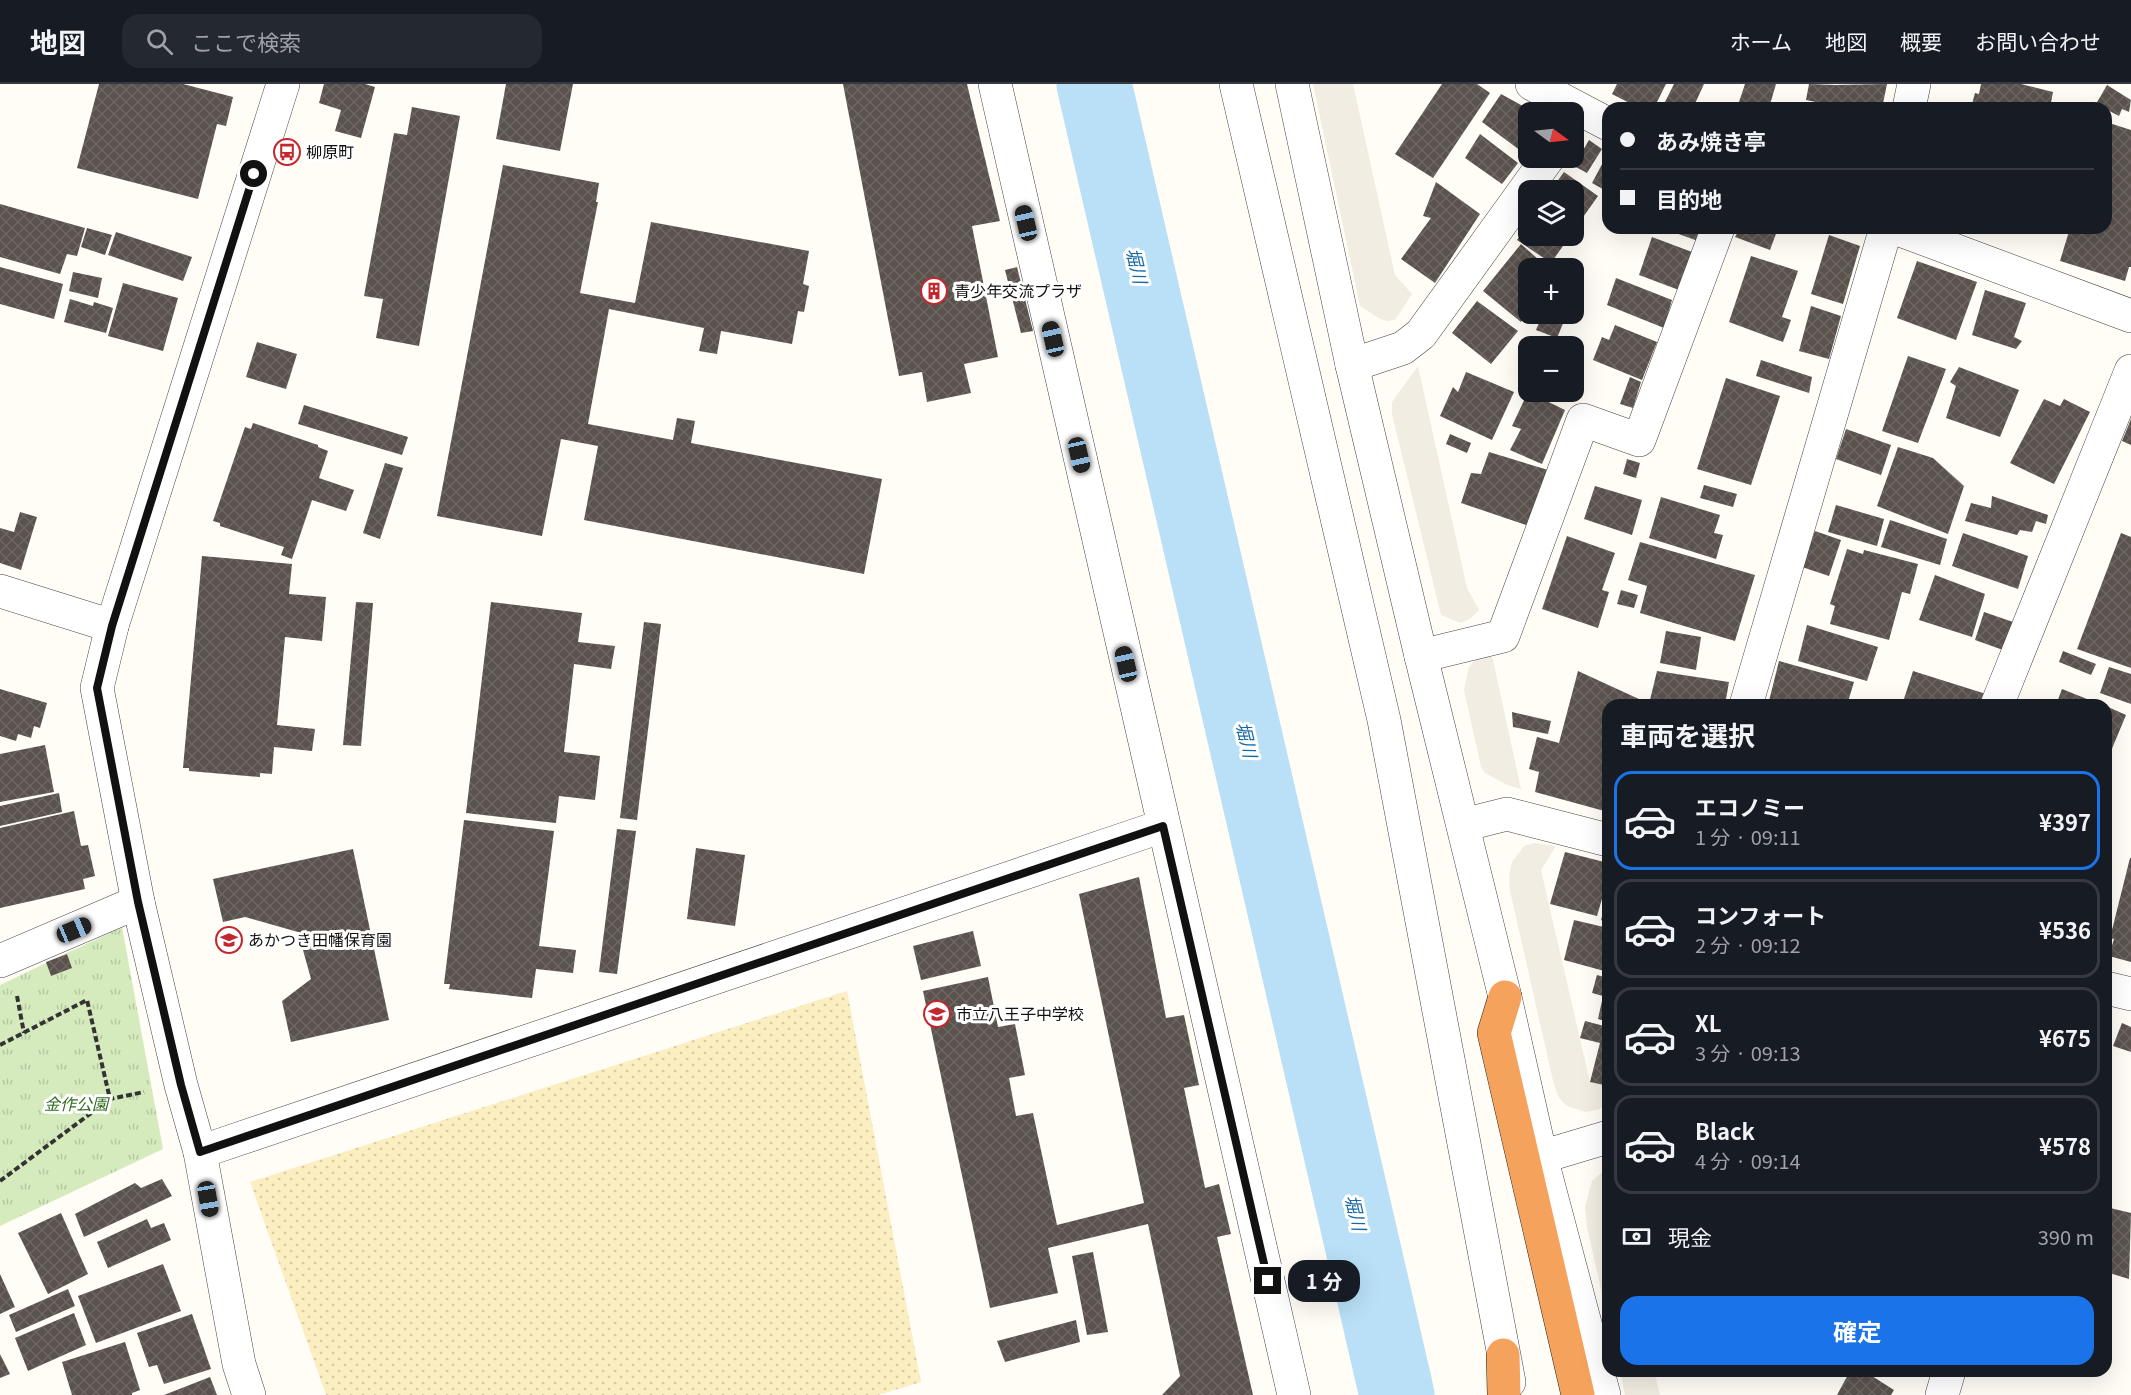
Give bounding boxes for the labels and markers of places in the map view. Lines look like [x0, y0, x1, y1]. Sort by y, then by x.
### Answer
bus stop icon: 柳原町 [272, 137, 302, 167]
place label: 柳原町 [306, 139, 354, 163]
building icon: 青少年交流プラザ [919, 276, 949, 306]
place label: 青少年交流プラザ [954, 278, 1082, 302]
school or university icon: あかつき田幡保育園 [214, 925, 244, 955]
place label: あかつき田幡保育園 [248, 927, 392, 951]
school or university icon: 市立八王子中学校 [922, 999, 952, 1029]
place label: 市立八王子中学校 [956, 1001, 1084, 1025]

